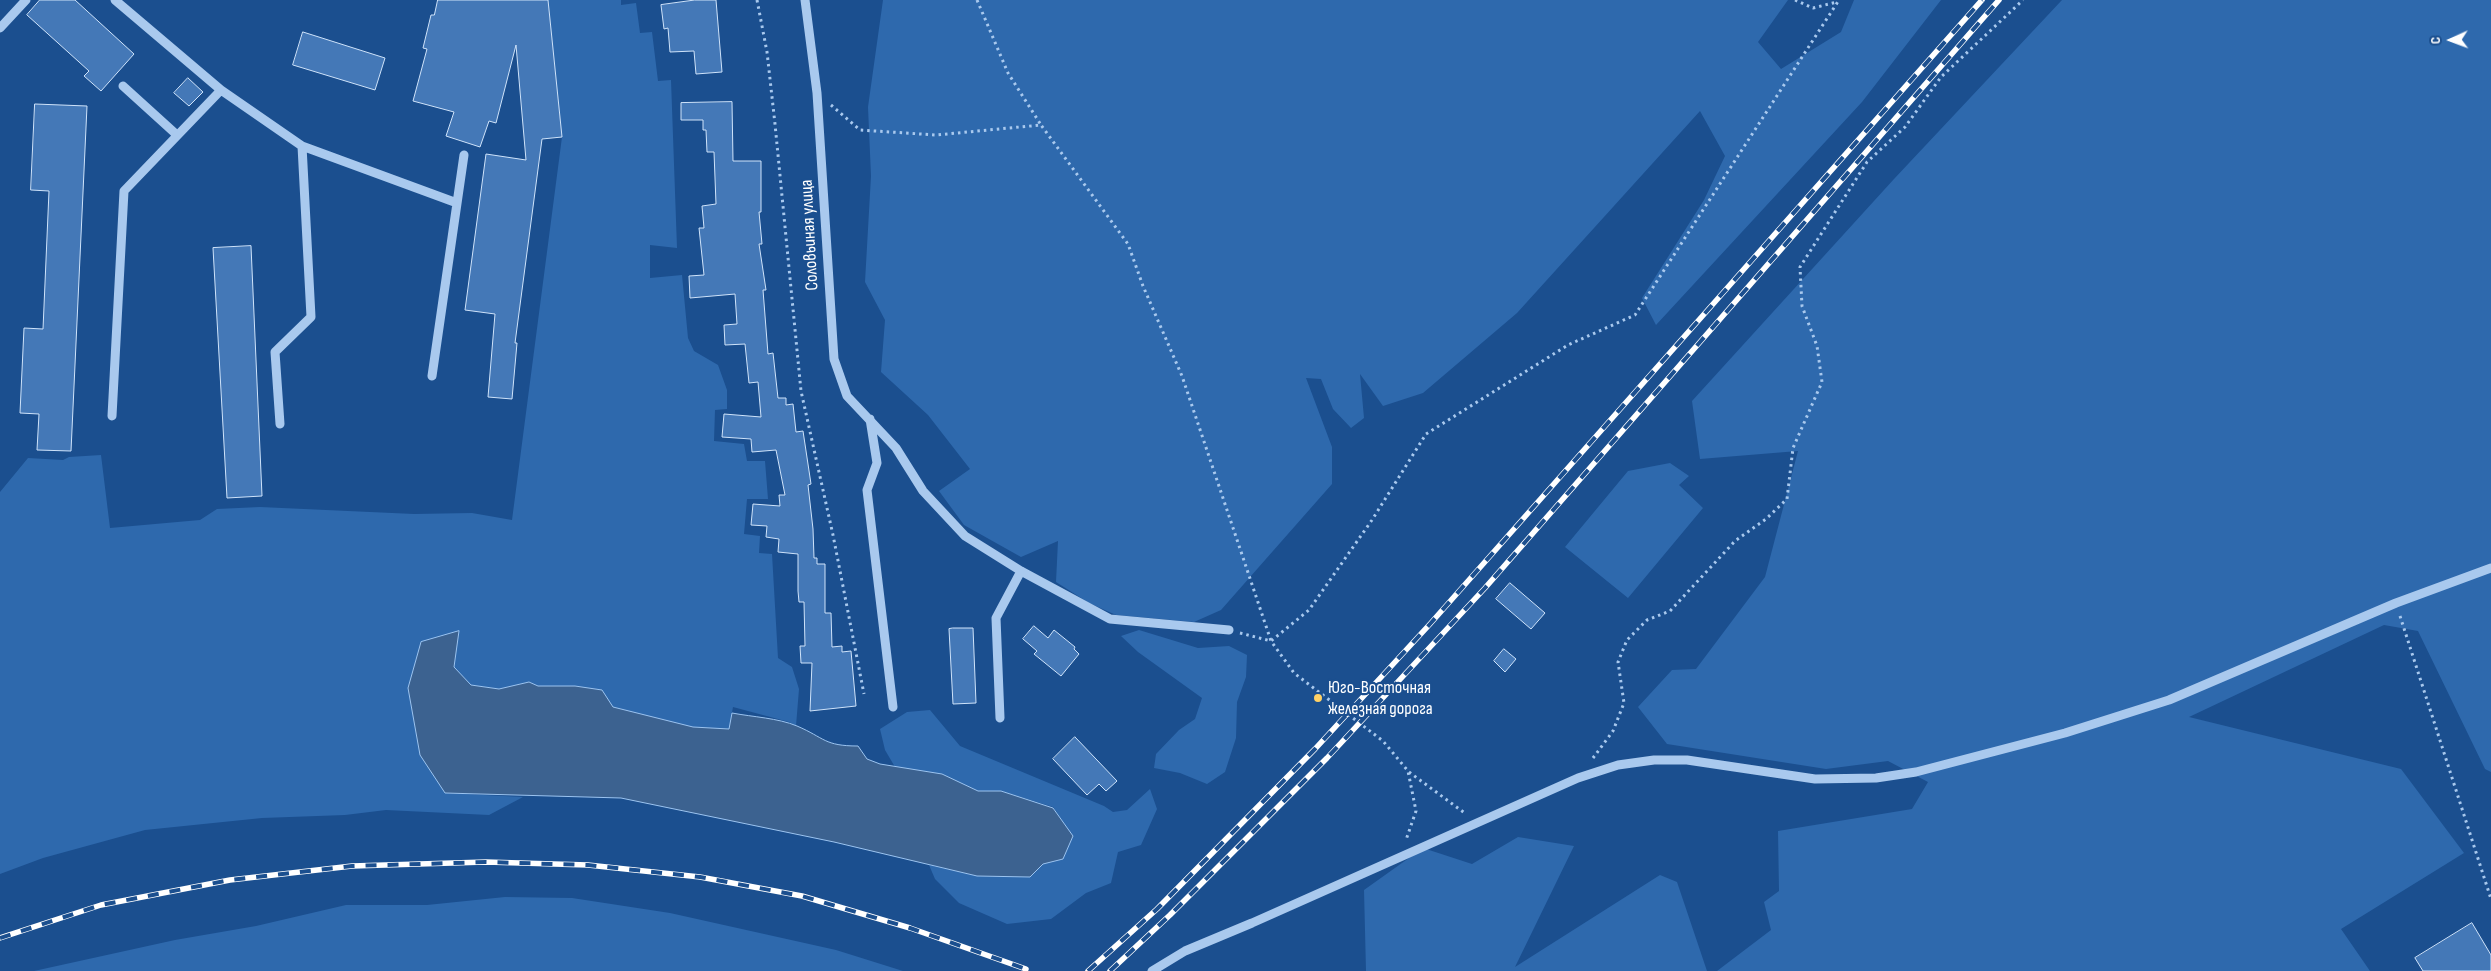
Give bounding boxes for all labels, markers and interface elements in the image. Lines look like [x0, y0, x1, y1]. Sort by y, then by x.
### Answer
north arrow [2426, 15, 2476, 65]
text: С [2427, 37, 2444, 44]
street label: Соловьиная улица [796, 179, 824, 291]
place label: Юго-Восточная железная дорога [1328, 677, 1433, 720]
marker: Юго-Восточная железная дорога [1312, 692, 1324, 704]

